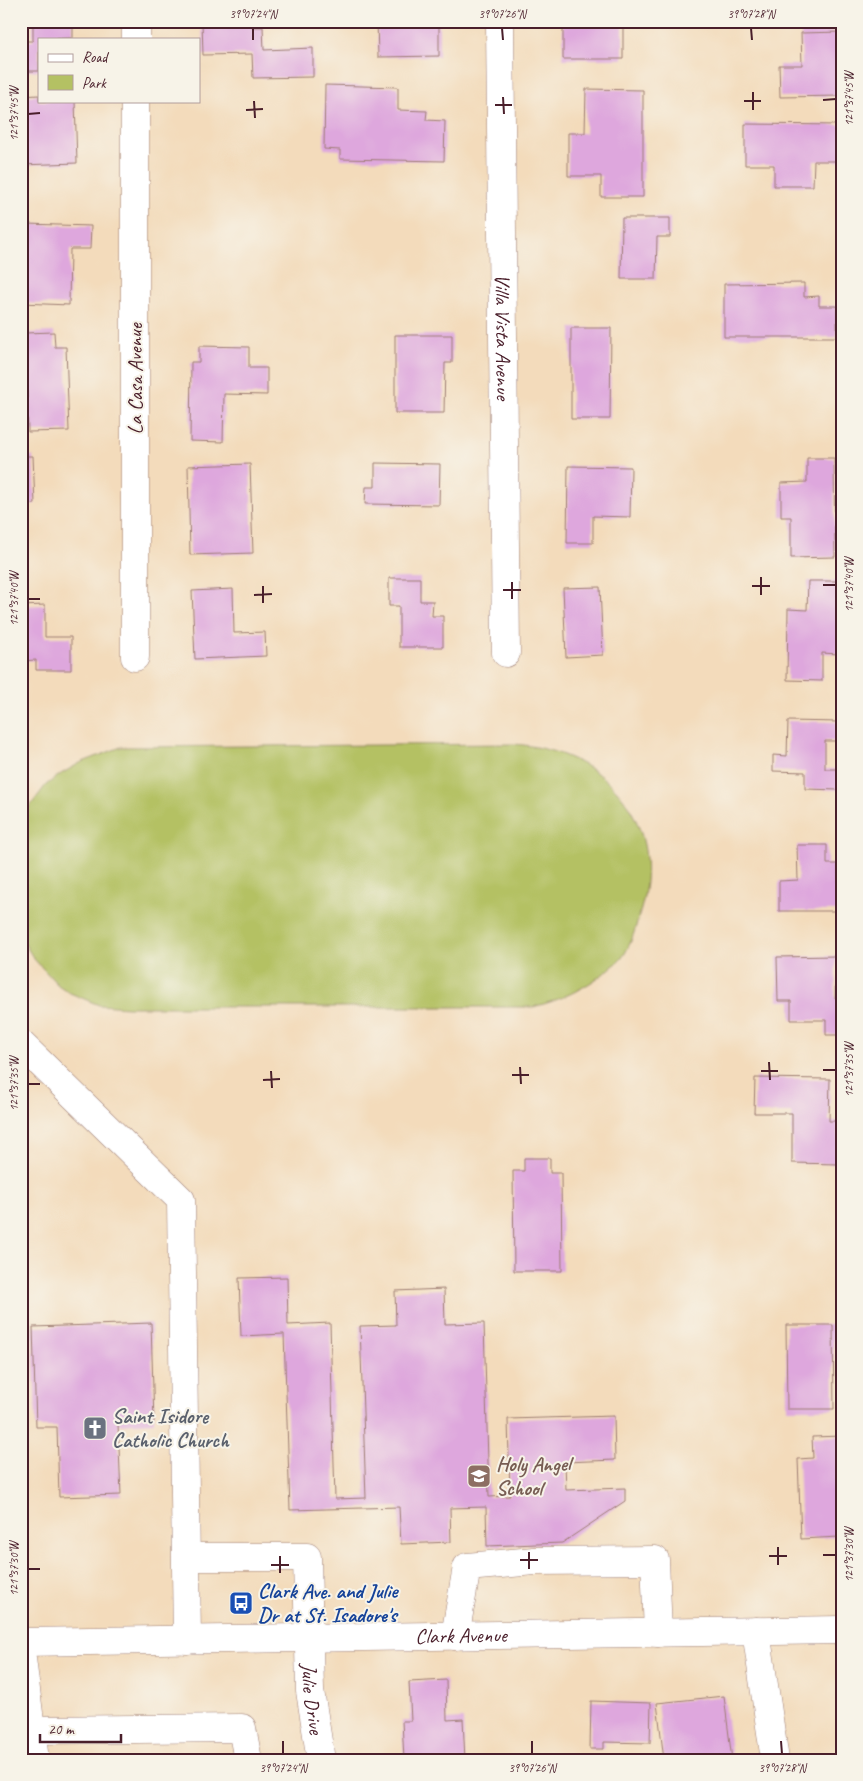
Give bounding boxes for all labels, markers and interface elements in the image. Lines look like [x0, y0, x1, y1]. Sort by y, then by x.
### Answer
text: 39°07'24"N [229, 6, 278, 22]
text: 39°07'26"N [478, 6, 527, 22]
text: 39°07'28"N [727, 6, 776, 22]
legend [38, 38, 200, 102]
text: Road [82, 48, 109, 67]
text: 121°37'45"W [841, 70, 857, 126]
text: Park [82, 74, 107, 93]
text: 121°37'45"W [6, 85, 22, 141]
street label: Villa Vista Avenue [489, 274, 517, 402]
street label: La Casa Avenue [122, 322, 148, 434]
text: 121°37'40"W [841, 556, 857, 612]
text: 121°37'40"W [6, 570, 22, 626]
text: 121°37'35"W [841, 1041, 857, 1097]
text: 121°37'35"W [6, 1055, 22, 1111]
place label: Saint Isidore Catholic Church [112, 1403, 230, 1453]
church icon: Saint Isidore Catholic Church [82, 1415, 108, 1441]
place label: Holy Angel School [496, 1451, 575, 1501]
school or university icon: Holy Angel School [466, 1463, 492, 1489]
text: 121°37'30"W [841, 1526, 857, 1582]
text: 121°37'30"W [6, 1540, 22, 1596]
place label: Clark Ave. and Julie Dr at St. Isadore's [258, 1578, 399, 1628]
bus stop icon: Clark Ave. and Julie Dr at St. Isadore's [228, 1590, 254, 1616]
street label: Clark Avenue [415, 1622, 509, 1649]
street label: Julie Drive [296, 1662, 330, 1737]
scale bar [40, 1711, 121, 1743]
text: 20 m [48, 1720, 75, 1739]
text: 39°07'24"N [259, 1760, 308, 1776]
text: 39°07'26"N [508, 1760, 557, 1776]
text: 39°07'28"N [758, 1760, 807, 1776]

